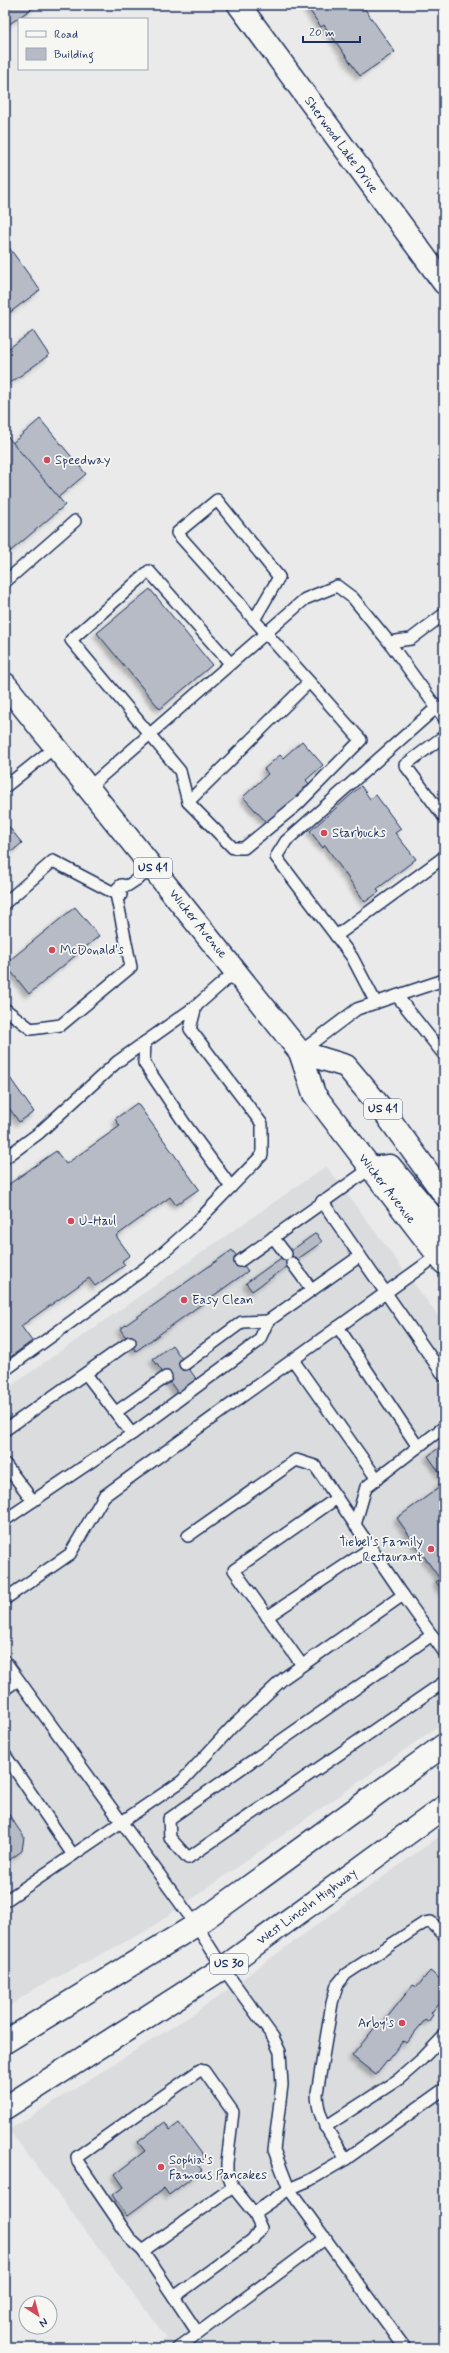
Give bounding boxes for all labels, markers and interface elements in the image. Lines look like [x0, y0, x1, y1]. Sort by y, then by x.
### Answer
legend [18, 18, 148, 70]
scale bar [303, 18, 360, 44]
text: 20 m [309, 25, 335, 41]
text: Road [54, 27, 78, 43]
text: Building [54, 47, 94, 64]
street label: Sherwood Lake Drive [300, 93, 382, 197]
place label: Speedway [55, 452, 111, 469]
marker: Speedway [42, 455, 52, 465]
place label: Starbucks [332, 825, 386, 842]
marker: Starbucks [319, 828, 329, 838]
road number: US 41 [134, 858, 172, 878]
street label: Wicker Avenue [165, 886, 231, 962]
place label: McDonald's [60, 942, 124, 959]
marker: McDonald's [47, 945, 57, 955]
road number: US 41 [364, 1099, 402, 1119]
street label: Wicker Avenue [354, 1151, 420, 1227]
place label: U-Haul [79, 1213, 116, 1230]
marker: U-Haul [66, 1216, 76, 1226]
place label: Easy Clean [192, 1292, 253, 1309]
marker: Easy Clean [179, 1295, 189, 1305]
place label: Tiebel's Family Restaurant [339, 1534, 423, 1566]
marker: Tiebel's Family Restaurant [426, 1544, 436, 1554]
street label: West Lincoln Highway [254, 1865, 360, 1949]
road number: US 30 [210, 1954, 248, 1974]
place label: Arby's [358, 2015, 394, 2032]
marker: Arby's [397, 2018, 407, 2028]
place label: Sophia's Famous Pancakes [169, 2152, 267, 2184]
marker: Sophia's Famous Pancakes [156, 2162, 166, 2172]
north arrow [18, 2295, 58, 2335]
text: N [36, 2314, 50, 2330]

